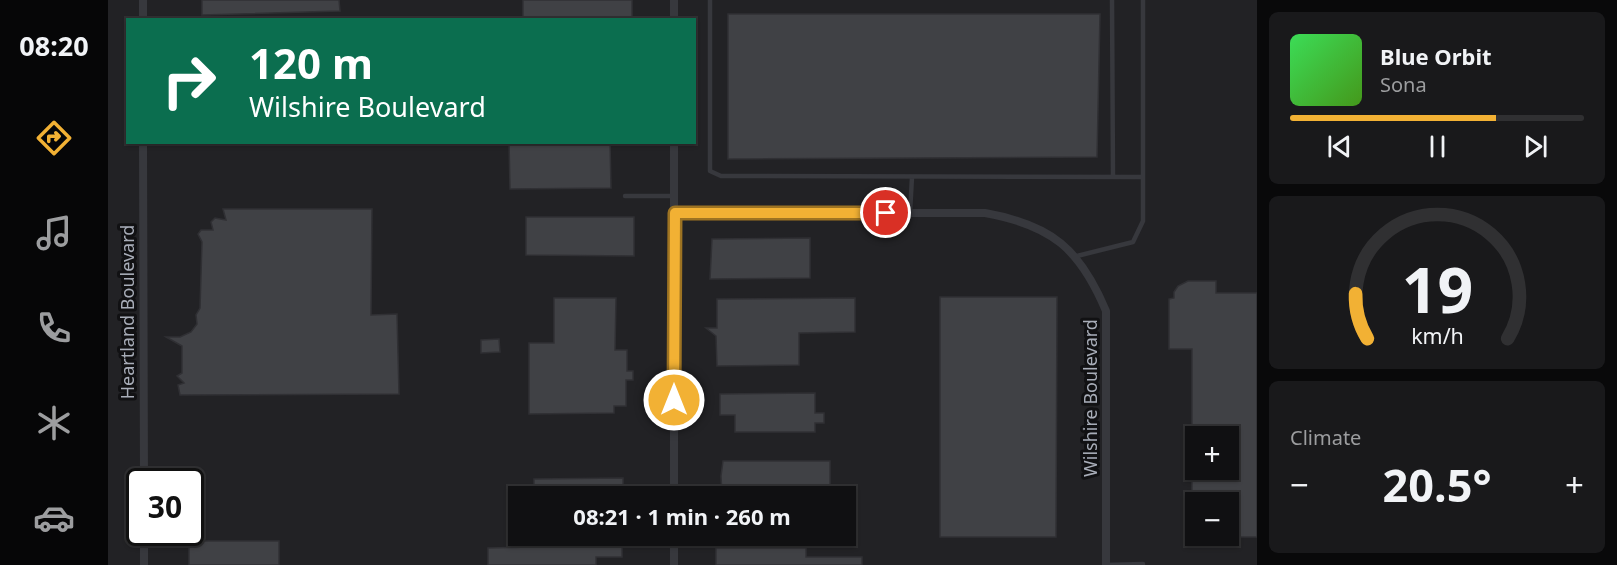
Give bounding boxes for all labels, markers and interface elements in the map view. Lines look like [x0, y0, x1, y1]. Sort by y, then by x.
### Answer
text: 08:20 [19, 27, 89, 64]
text: 120 m [249, 34, 373, 91]
text: Blue Orbit [1380, 41, 1492, 71]
icon: right [150, 42, 228, 120]
text: Sona [1380, 71, 1427, 98]
text: Wilshire Boulevard [249, 88, 486, 125]
icon: directions [33, 117, 75, 159]
icon: previous [1323, 130, 1356, 163]
icon: pause [1421, 130, 1454, 163]
icon: next [1519, 130, 1552, 163]
pin [860, 187, 911, 238]
icon: arrive [869, 196, 902, 229]
icon: music [33, 212, 75, 254]
street label: Heartland Boulevard [115, 225, 139, 399]
text: 19 [1401, 247, 1473, 332]
icon: phone [33, 307, 75, 349]
street label: Wilshire Boulevard [1078, 319, 1102, 477]
text: km/h [1411, 322, 1463, 351]
position arrow [642, 368, 706, 432]
icon: climate [33, 402, 75, 444]
text: Climate [1290, 424, 1361, 451]
map controls [1185, 426, 1239, 546]
button: + [1185, 426, 1239, 480]
text: 20.5° [1383, 454, 1491, 515]
text: − [1290, 462, 1309, 507]
text: + [1565, 462, 1584, 507]
speed limit sign: 30 [126, 468, 204, 546]
button: − [1185, 492, 1239, 546]
icon: car [33, 497, 75, 539]
text: 08:21 · 1 min · 260 m [573, 501, 791, 531]

